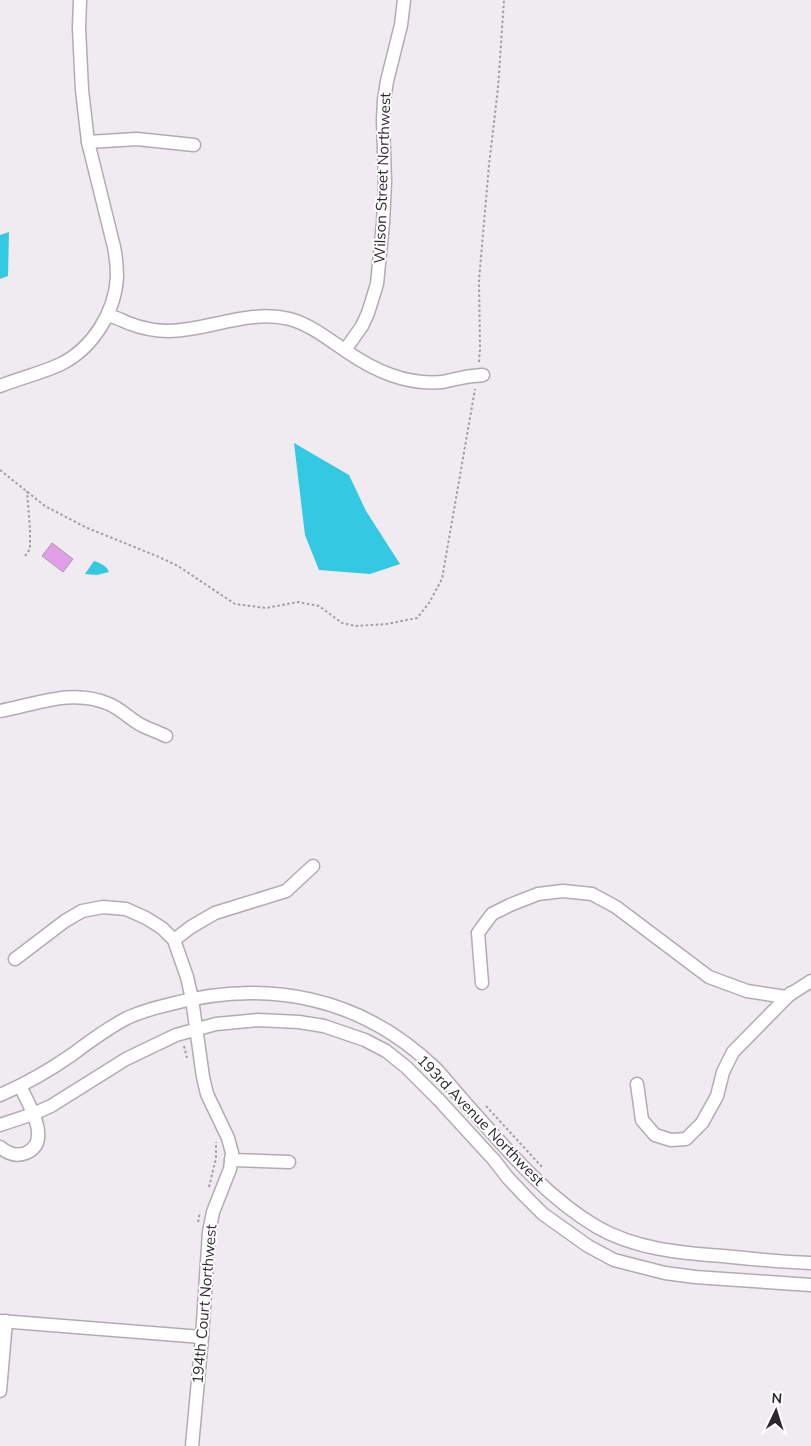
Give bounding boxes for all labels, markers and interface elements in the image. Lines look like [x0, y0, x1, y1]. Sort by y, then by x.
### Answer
street label: Wilson Street Northwest [370, 92, 394, 264]
street label: 193rd Avenue Northwest [413, 1051, 549, 1189]
street label: 194th Court Northwest [188, 1223, 220, 1385]
north arrow [751, 1386, 801, 1436]
text: N [771, 1389, 783, 1407]

